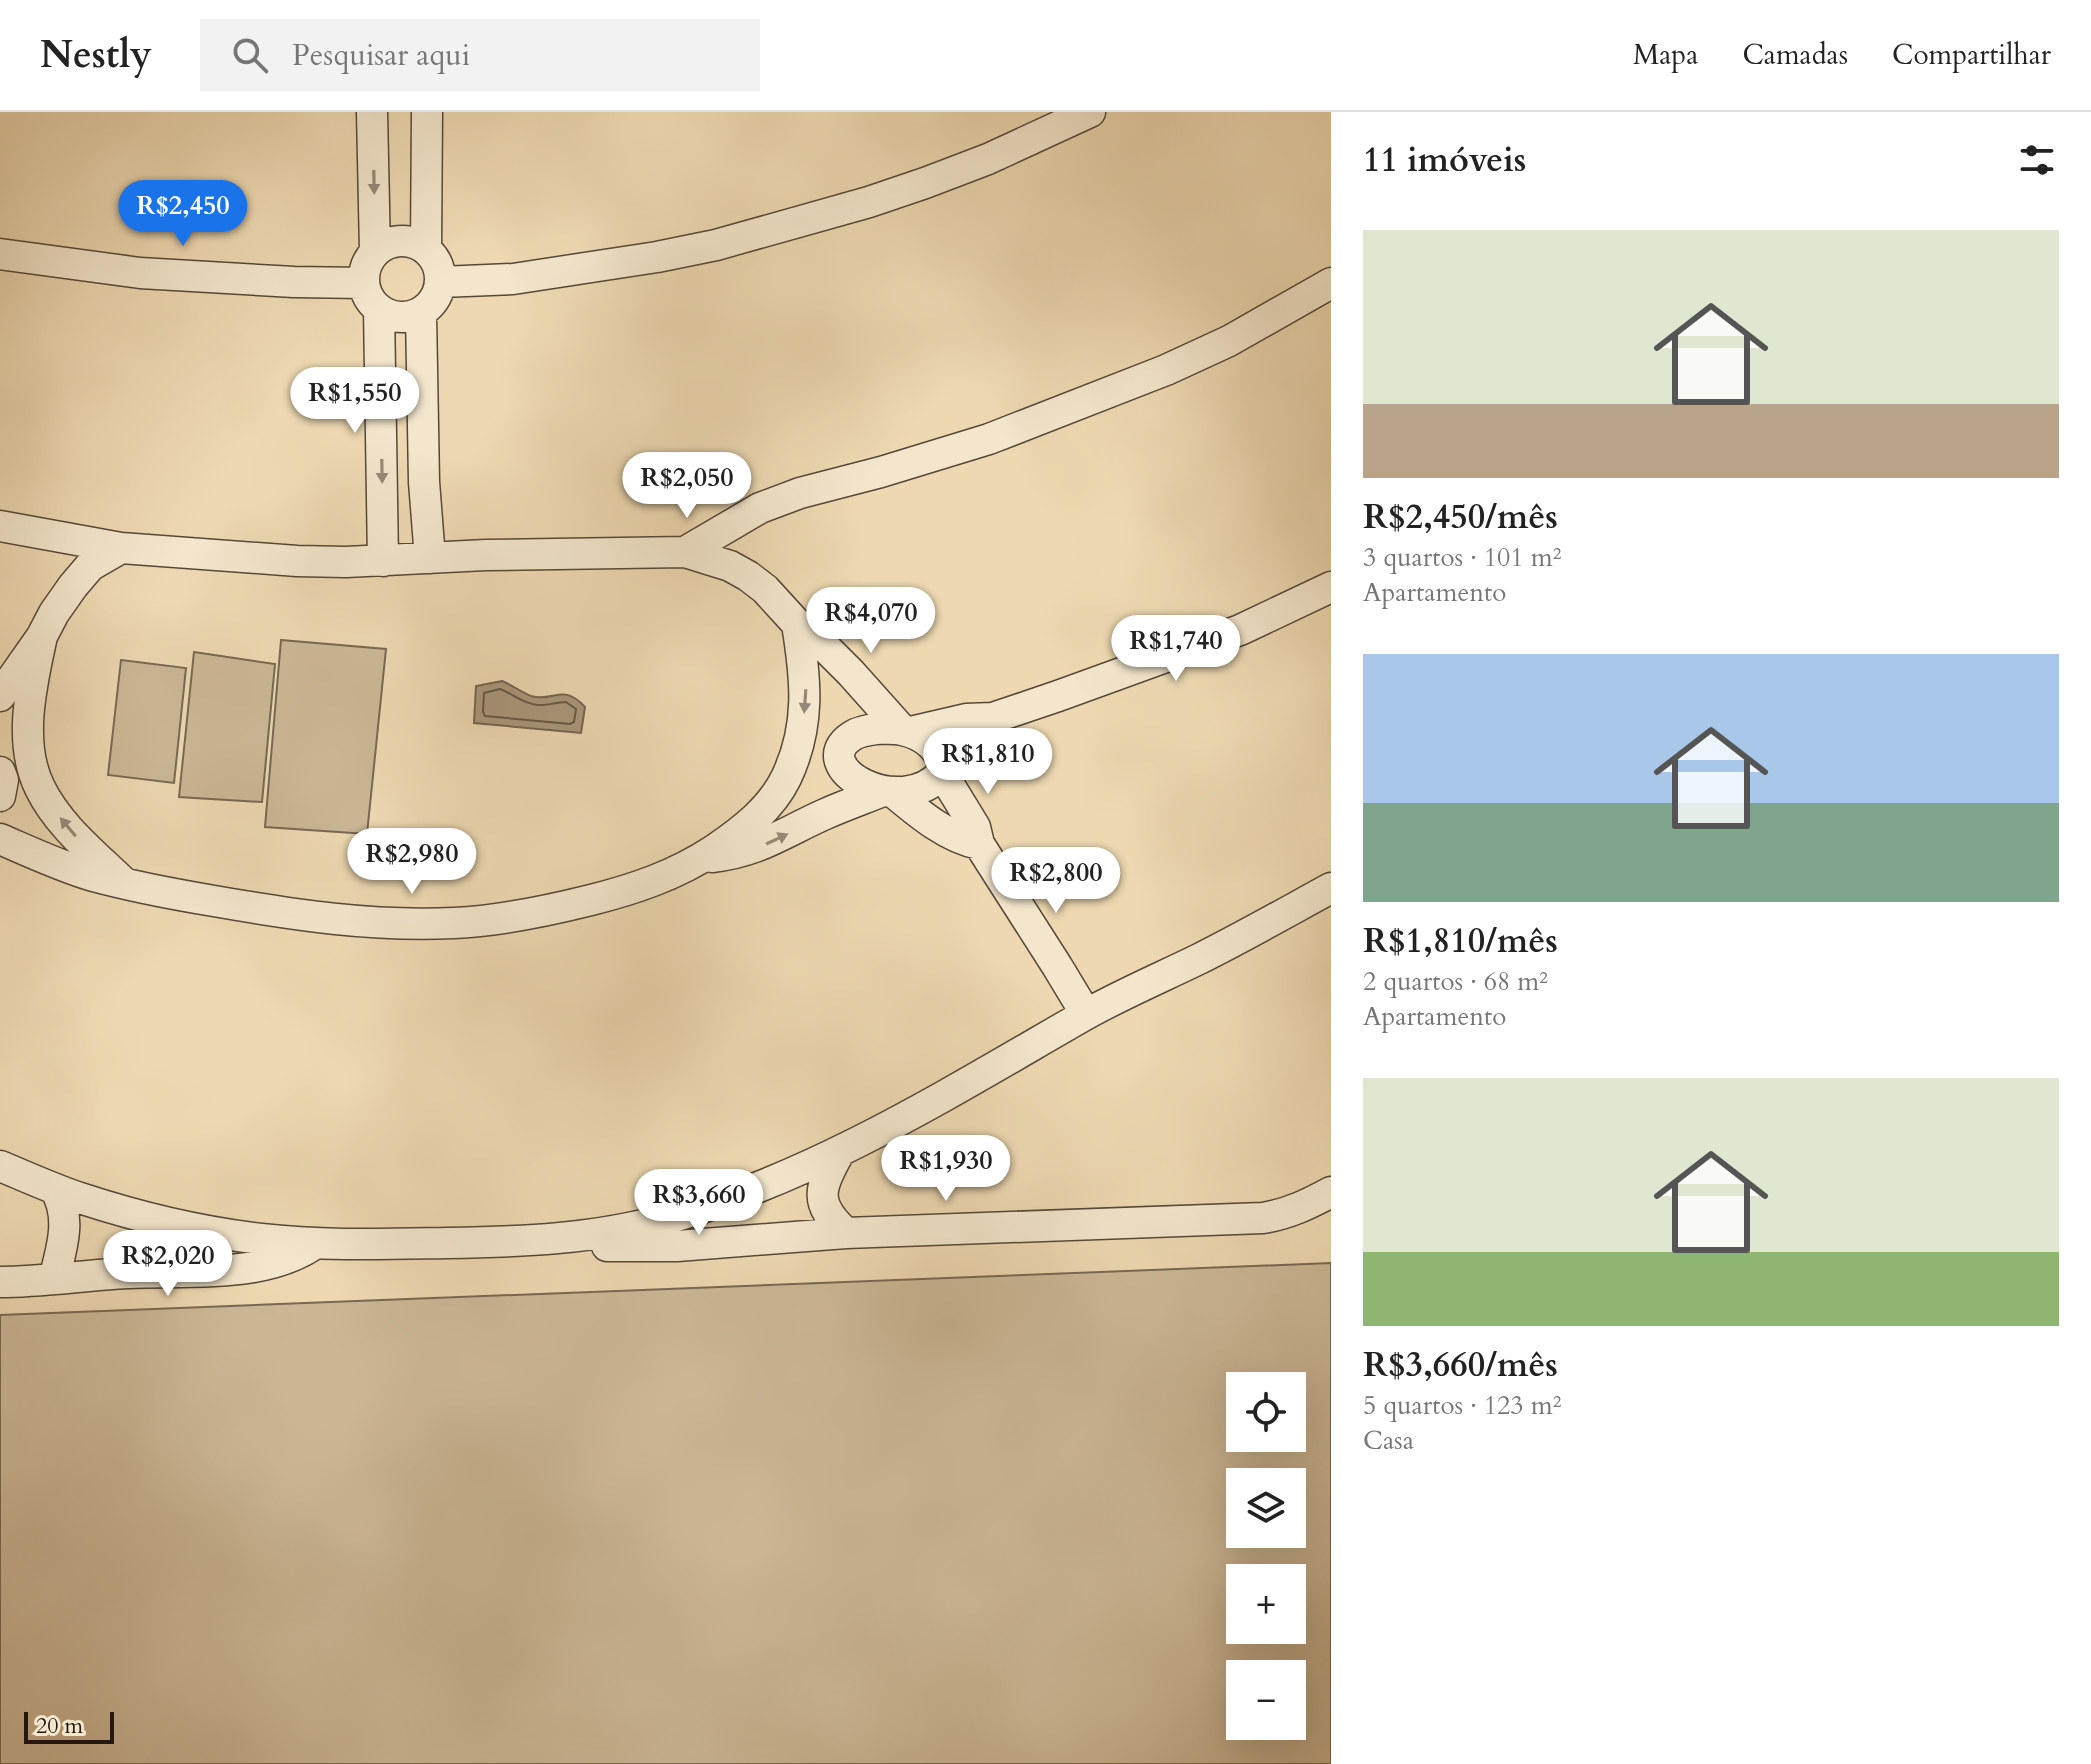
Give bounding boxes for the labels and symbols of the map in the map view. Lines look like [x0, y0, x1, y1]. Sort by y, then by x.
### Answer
one-way arrow [368, 170, 380, 195]
pin: R$2,450 [109, 180, 257, 248]
pin: R$1,550 [281, 367, 429, 435]
pin: R$2,050 [613, 452, 761, 520]
one-way arrow [376, 459, 388, 484]
pin: R$4,070 [797, 587, 945, 655]
pin: R$1,740 [1102, 615, 1250, 683]
one-way arrow [798, 689, 811, 715]
pin: R$1,810 [914, 728, 1062, 796]
one-way arrow [60, 817, 77, 837]
pin: R$2,980 [338, 828, 486, 896]
one-way arrow [765, 832, 788, 846]
pin: R$2,800 [982, 847, 1130, 915]
pin: R$1,930 [872, 1135, 1020, 1203]
pin: R$3,660 [625, 1169, 773, 1237]
pin: R$2,020 [94, 1230, 242, 1298]
scale bar [24, 1708, 114, 1744]

